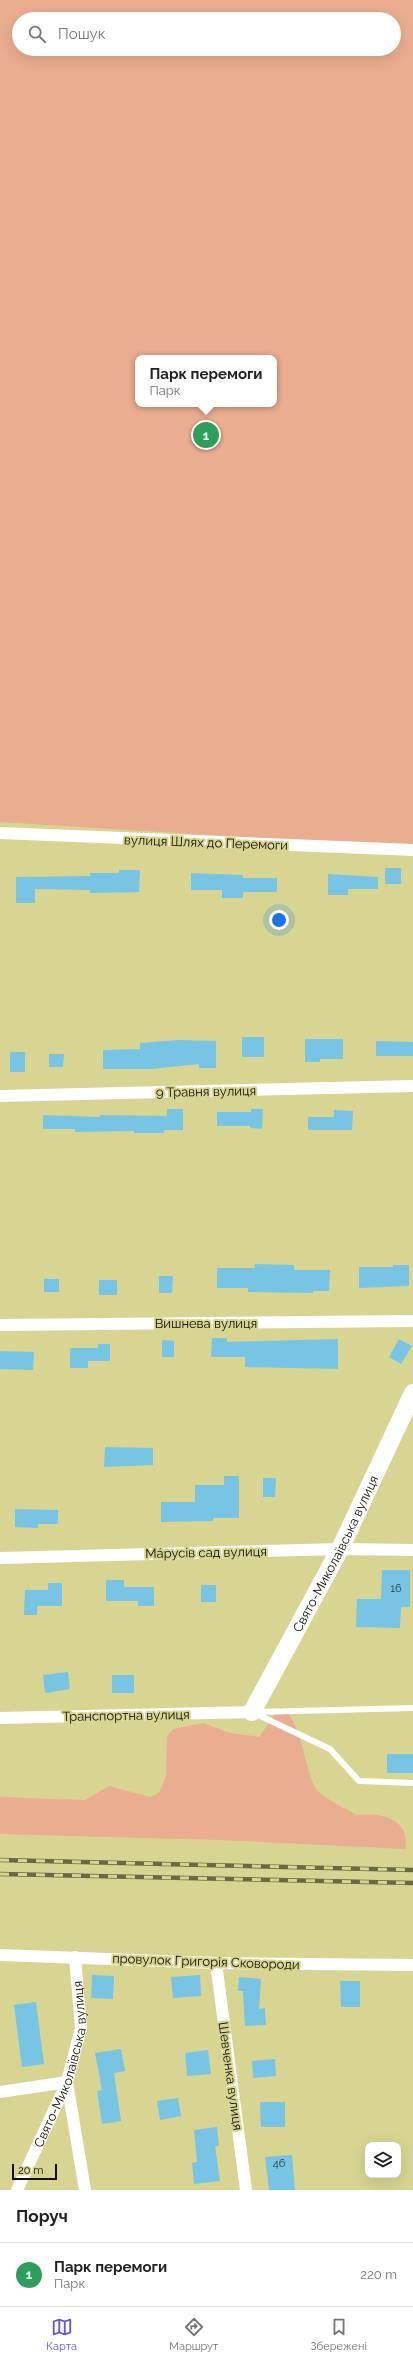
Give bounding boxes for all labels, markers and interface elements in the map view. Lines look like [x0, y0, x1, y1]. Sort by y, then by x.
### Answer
search box [12, 12, 401, 56]
icon: search [26, 23, 48, 45]
text: Пошук [58, 25, 106, 43]
popup [135, 355, 277, 407]
text: Парк перемоги [149, 365, 263, 383]
text: Парк [149, 383, 181, 398]
pin: 1 [193, 420, 219, 450]
street label: вулиця Шлях до Перемоги [124, 832, 288, 853]
your location [269, 910, 289, 930]
street label: 9 Травня вулиця [156, 1083, 256, 1100]
street label: Вишнева вулиця [155, 1316, 257, 1331]
street label: Свято-Миколаївська вулиця [290, 1473, 381, 1635]
street label: Мáрусів сад вулиця [145, 1544, 267, 1561]
house number: 16 [390, 1582, 402, 1595]
street label: Транспортна вулиця [62, 1707, 190, 1724]
street label: провулок Григорія Сковороди [112, 1951, 300, 1972]
street label: Свято-Миколаївська вулиця [31, 1980, 89, 2150]
street label: Шевченка вулиця [215, 2021, 246, 2131]
map controls [365, 2142, 401, 2178]
button: layers [365, 2142, 401, 2178]
house number: 46 [273, 2157, 286, 2170]
scale bar [12, 2162, 57, 2181]
text: 20 m [18, 2164, 43, 2177]
text: Поруч [16, 2206, 68, 2226]
text: Парк перемоги [54, 2258, 167, 2276]
text: 1 [26, 2267, 32, 2282]
text: 220 m [360, 2267, 397, 2282]
text: Парк [54, 2276, 85, 2291]
tab: Карта [46, 2316, 77, 2353]
tab: Маршрут [169, 2316, 218, 2353]
tab: Збережені [311, 2316, 367, 2353]

